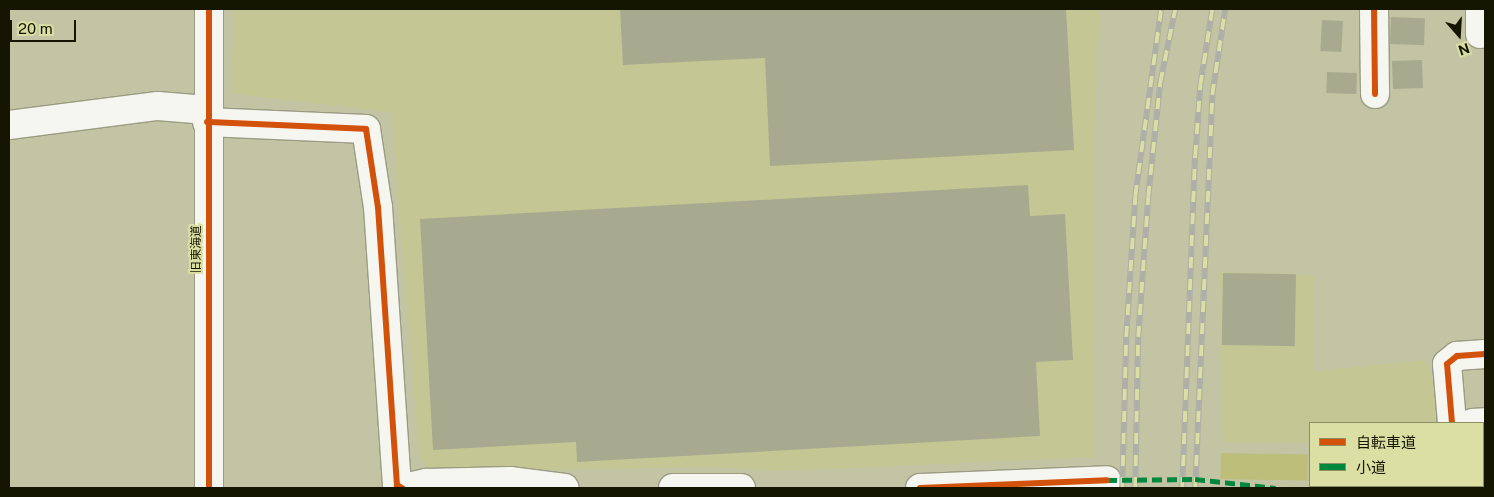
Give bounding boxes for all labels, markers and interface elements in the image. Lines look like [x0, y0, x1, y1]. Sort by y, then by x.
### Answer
scale bar [12, 10, 79, 42]
north arrow [1434, 10, 1484, 60]
text: 20 m [18, 20, 53, 37]
text: N [1456, 40, 1472, 59]
street label: 旧東海道 [190, 225, 204, 273]
legend [1309, 422, 1484, 487]
text: 自転車道 [1356, 434, 1416, 451]
text: 小道 [1356, 459, 1386, 476]

